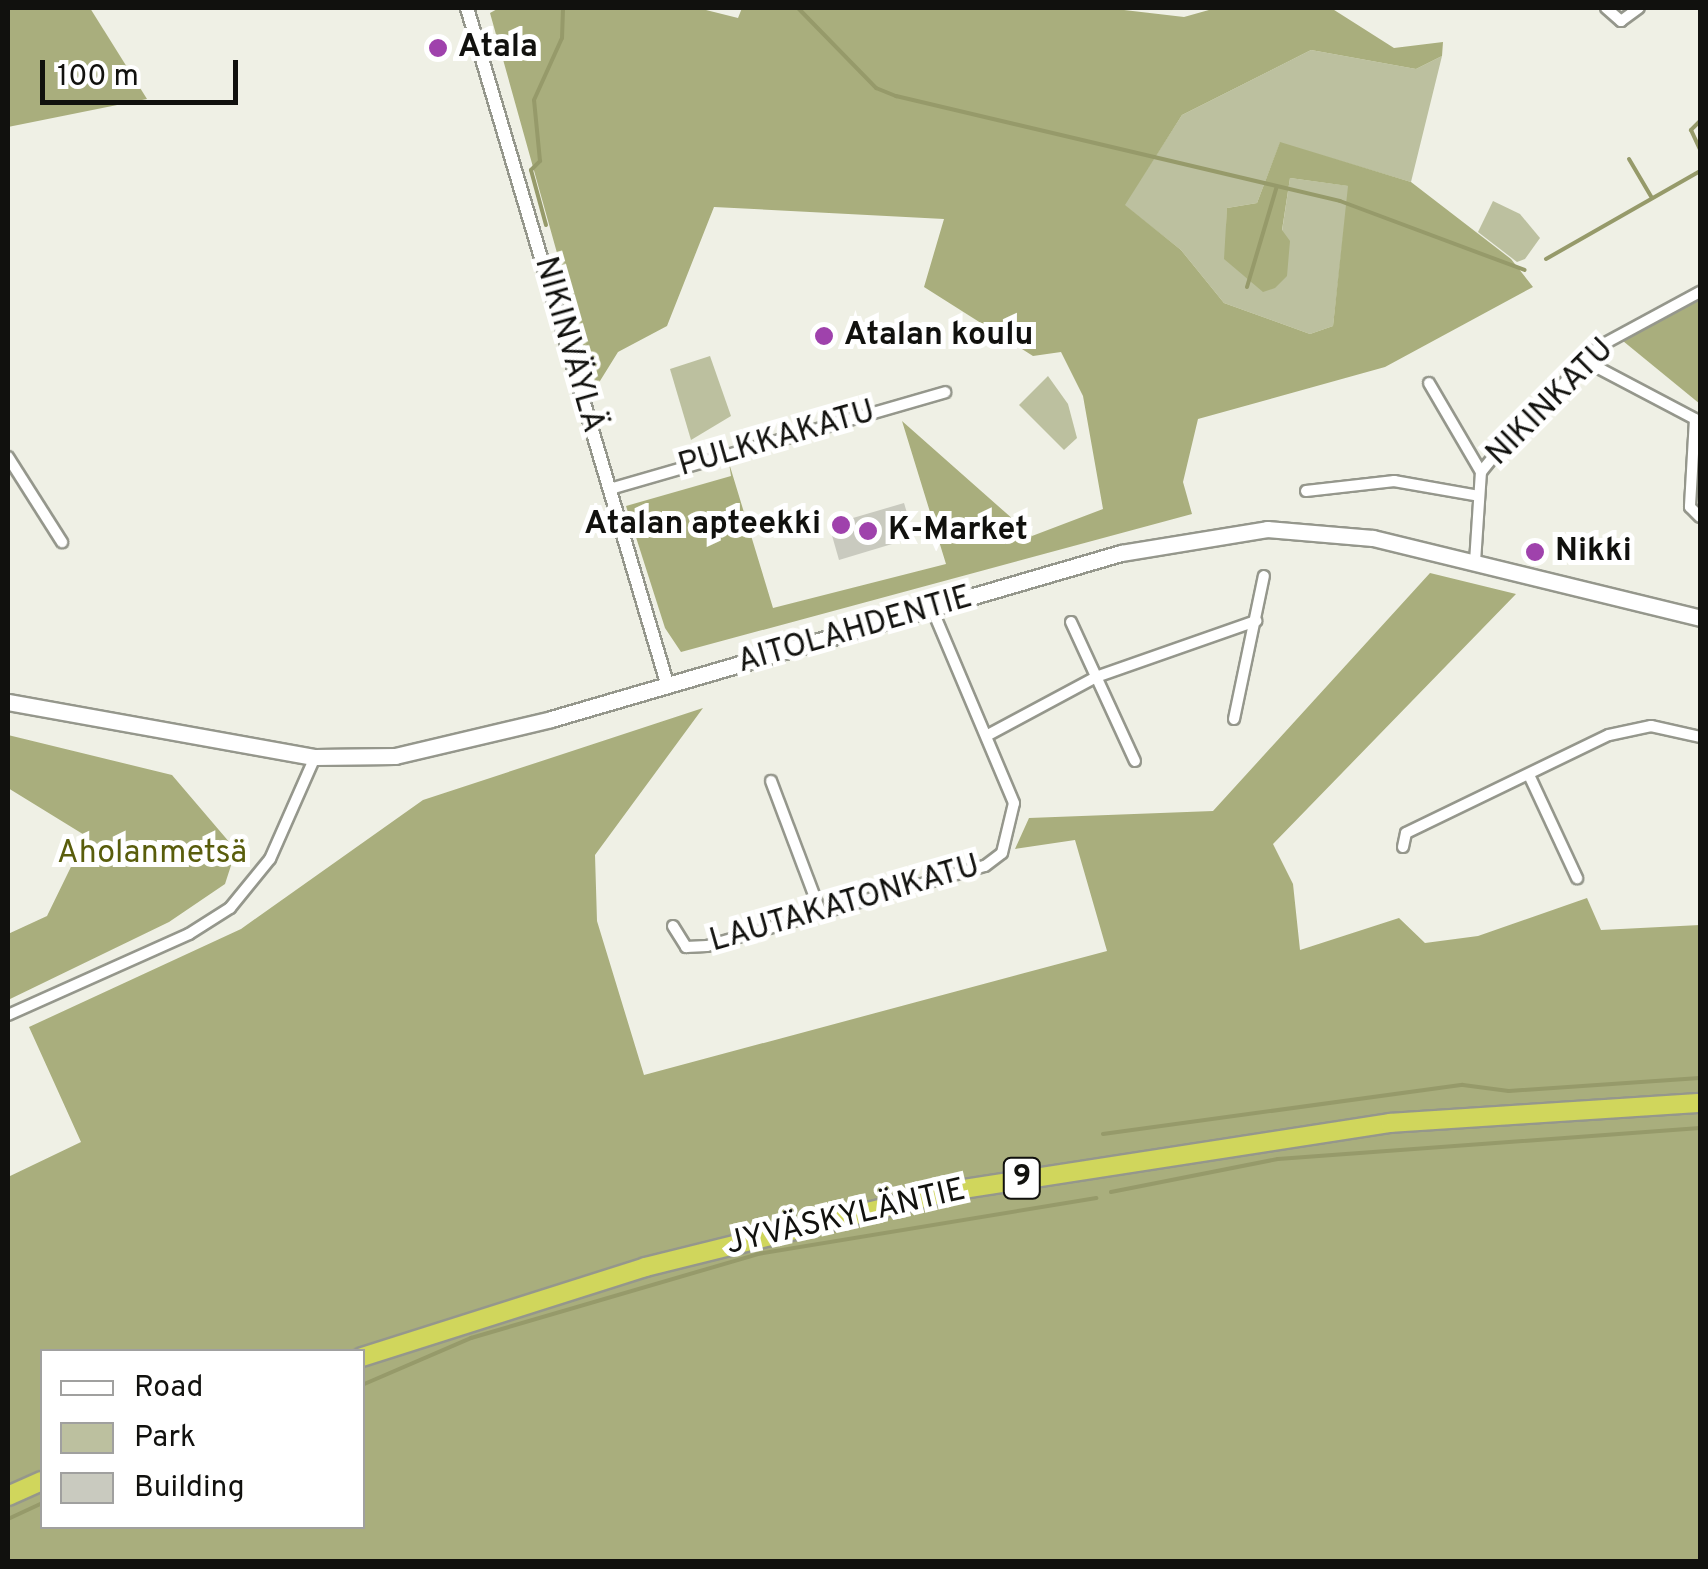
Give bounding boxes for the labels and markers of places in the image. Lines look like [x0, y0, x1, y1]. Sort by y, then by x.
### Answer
place label: Atala [458, 29, 538, 67]
marker: Atala [427, 37, 449, 59]
place label: Atalan koulu [844, 317, 1033, 355]
marker: Atalan koulu [813, 325, 835, 347]
place label: Atalan apteekki [584, 506, 821, 544]
place label: K-Market [888, 512, 1028, 550]
marker: Atalan apteekki [830, 514, 852, 536]
marker: K-Market [857, 520, 879, 542]
place label: Nikki [1555, 533, 1632, 571]
marker: Nikki [1524, 541, 1546, 563]

